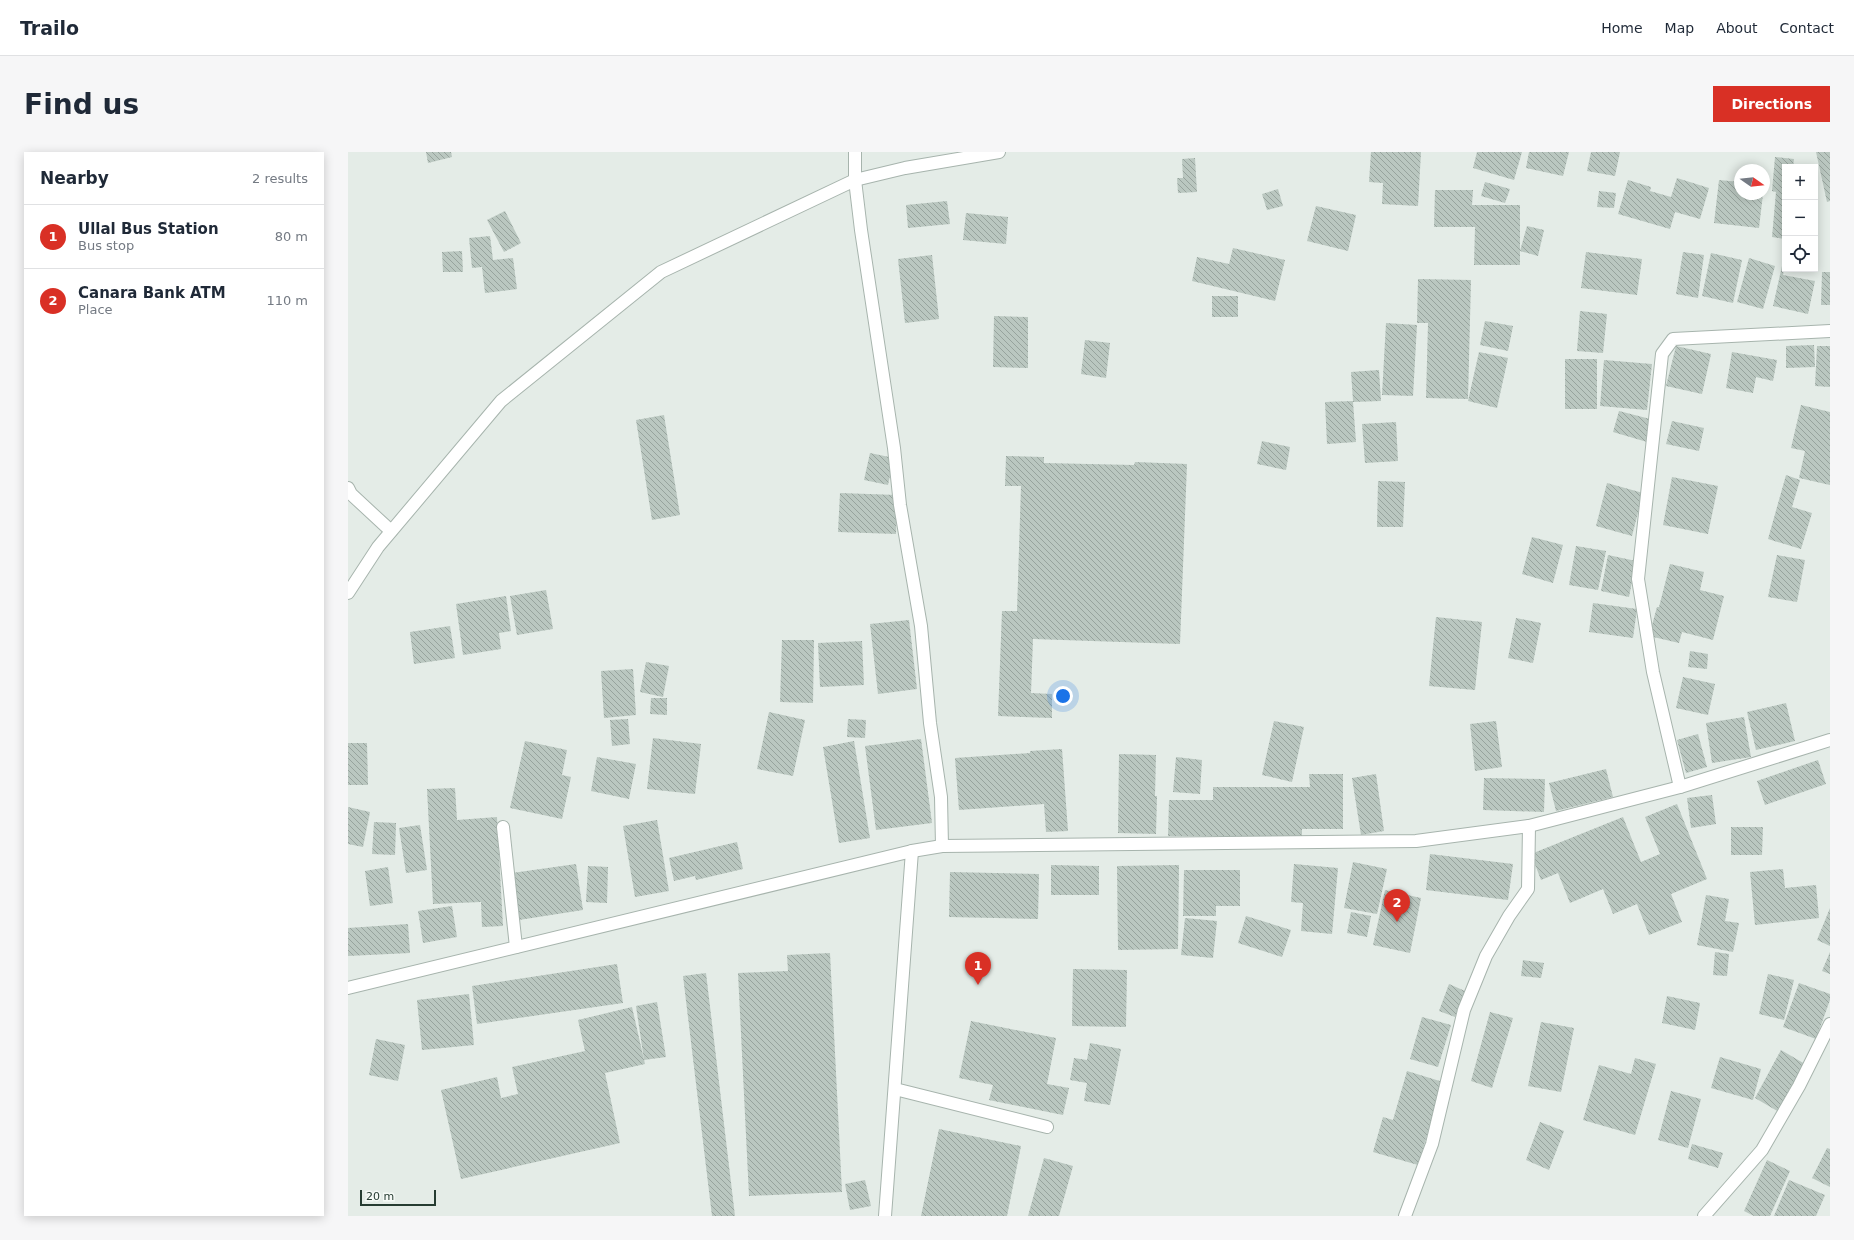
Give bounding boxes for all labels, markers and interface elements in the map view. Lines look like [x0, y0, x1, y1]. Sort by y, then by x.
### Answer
text: Trailo [20, 17, 79, 39]
text: Home [1601, 20, 1643, 36]
text: Map [1665, 20, 1694, 36]
text: About [1716, 20, 1758, 36]
text: Contact [1780, 20, 1834, 36]
button: Directions [1713, 86, 1830, 122]
text: Find us [24, 88, 139, 121]
north arrow [1734, 164, 1770, 200]
map controls [1782, 164, 1818, 272]
button: + [1782, 164, 1818, 200]
text: Nearby [40, 168, 109, 188]
text: 2 results [252, 171, 308, 186]
button: − [1782, 200, 1818, 236]
text: Ullal Bus Station [78, 220, 219, 238]
text: 1 [48, 229, 58, 244]
text: 80 m [275, 229, 308, 244]
button: locate [1782, 236, 1818, 272]
text: Bus stop [78, 238, 134, 253]
text: Canara Bank ATM [78, 284, 226, 302]
text: 2 [48, 293, 58, 308]
text: 110 m [266, 293, 308, 308]
text: Place [78, 302, 113, 317]
your location [1053, 686, 1073, 706]
pin: 2 [1384, 889, 1410, 922]
pin: 1 [965, 952, 991, 985]
scale bar [360, 1188, 436, 1207]
text: 20 m [366, 1190, 394, 1203]

